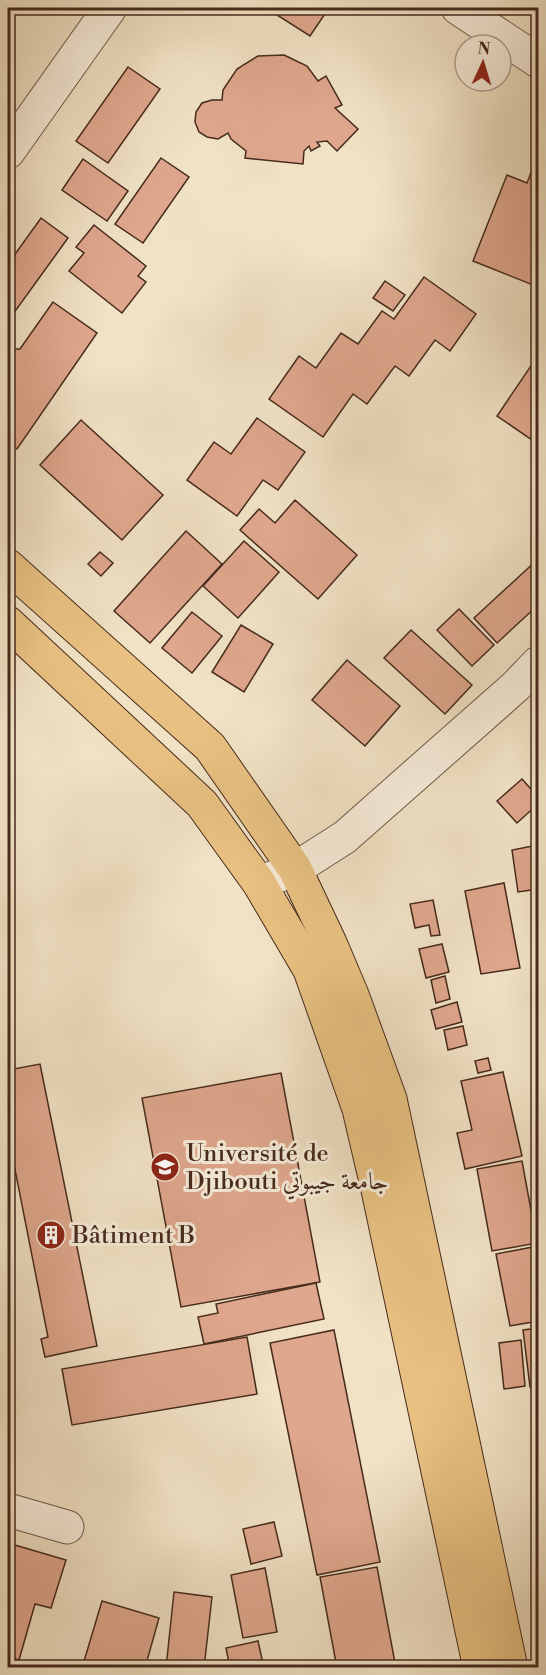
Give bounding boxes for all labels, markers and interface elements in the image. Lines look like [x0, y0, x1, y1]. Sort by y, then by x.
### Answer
north arrow [453, 33, 513, 93]
text: N [477, 39, 491, 59]
place label: Université de Djibouti جامعة جيبوتي [186, 1139, 388, 1200]
school or university icon: Université de Djibouti جامعة جيبوتي [149, 1151, 181, 1183]
building icon: Bâtiment B [35, 1219, 67, 1251]
place label: Bâtiment B [71, 1221, 195, 1251]

